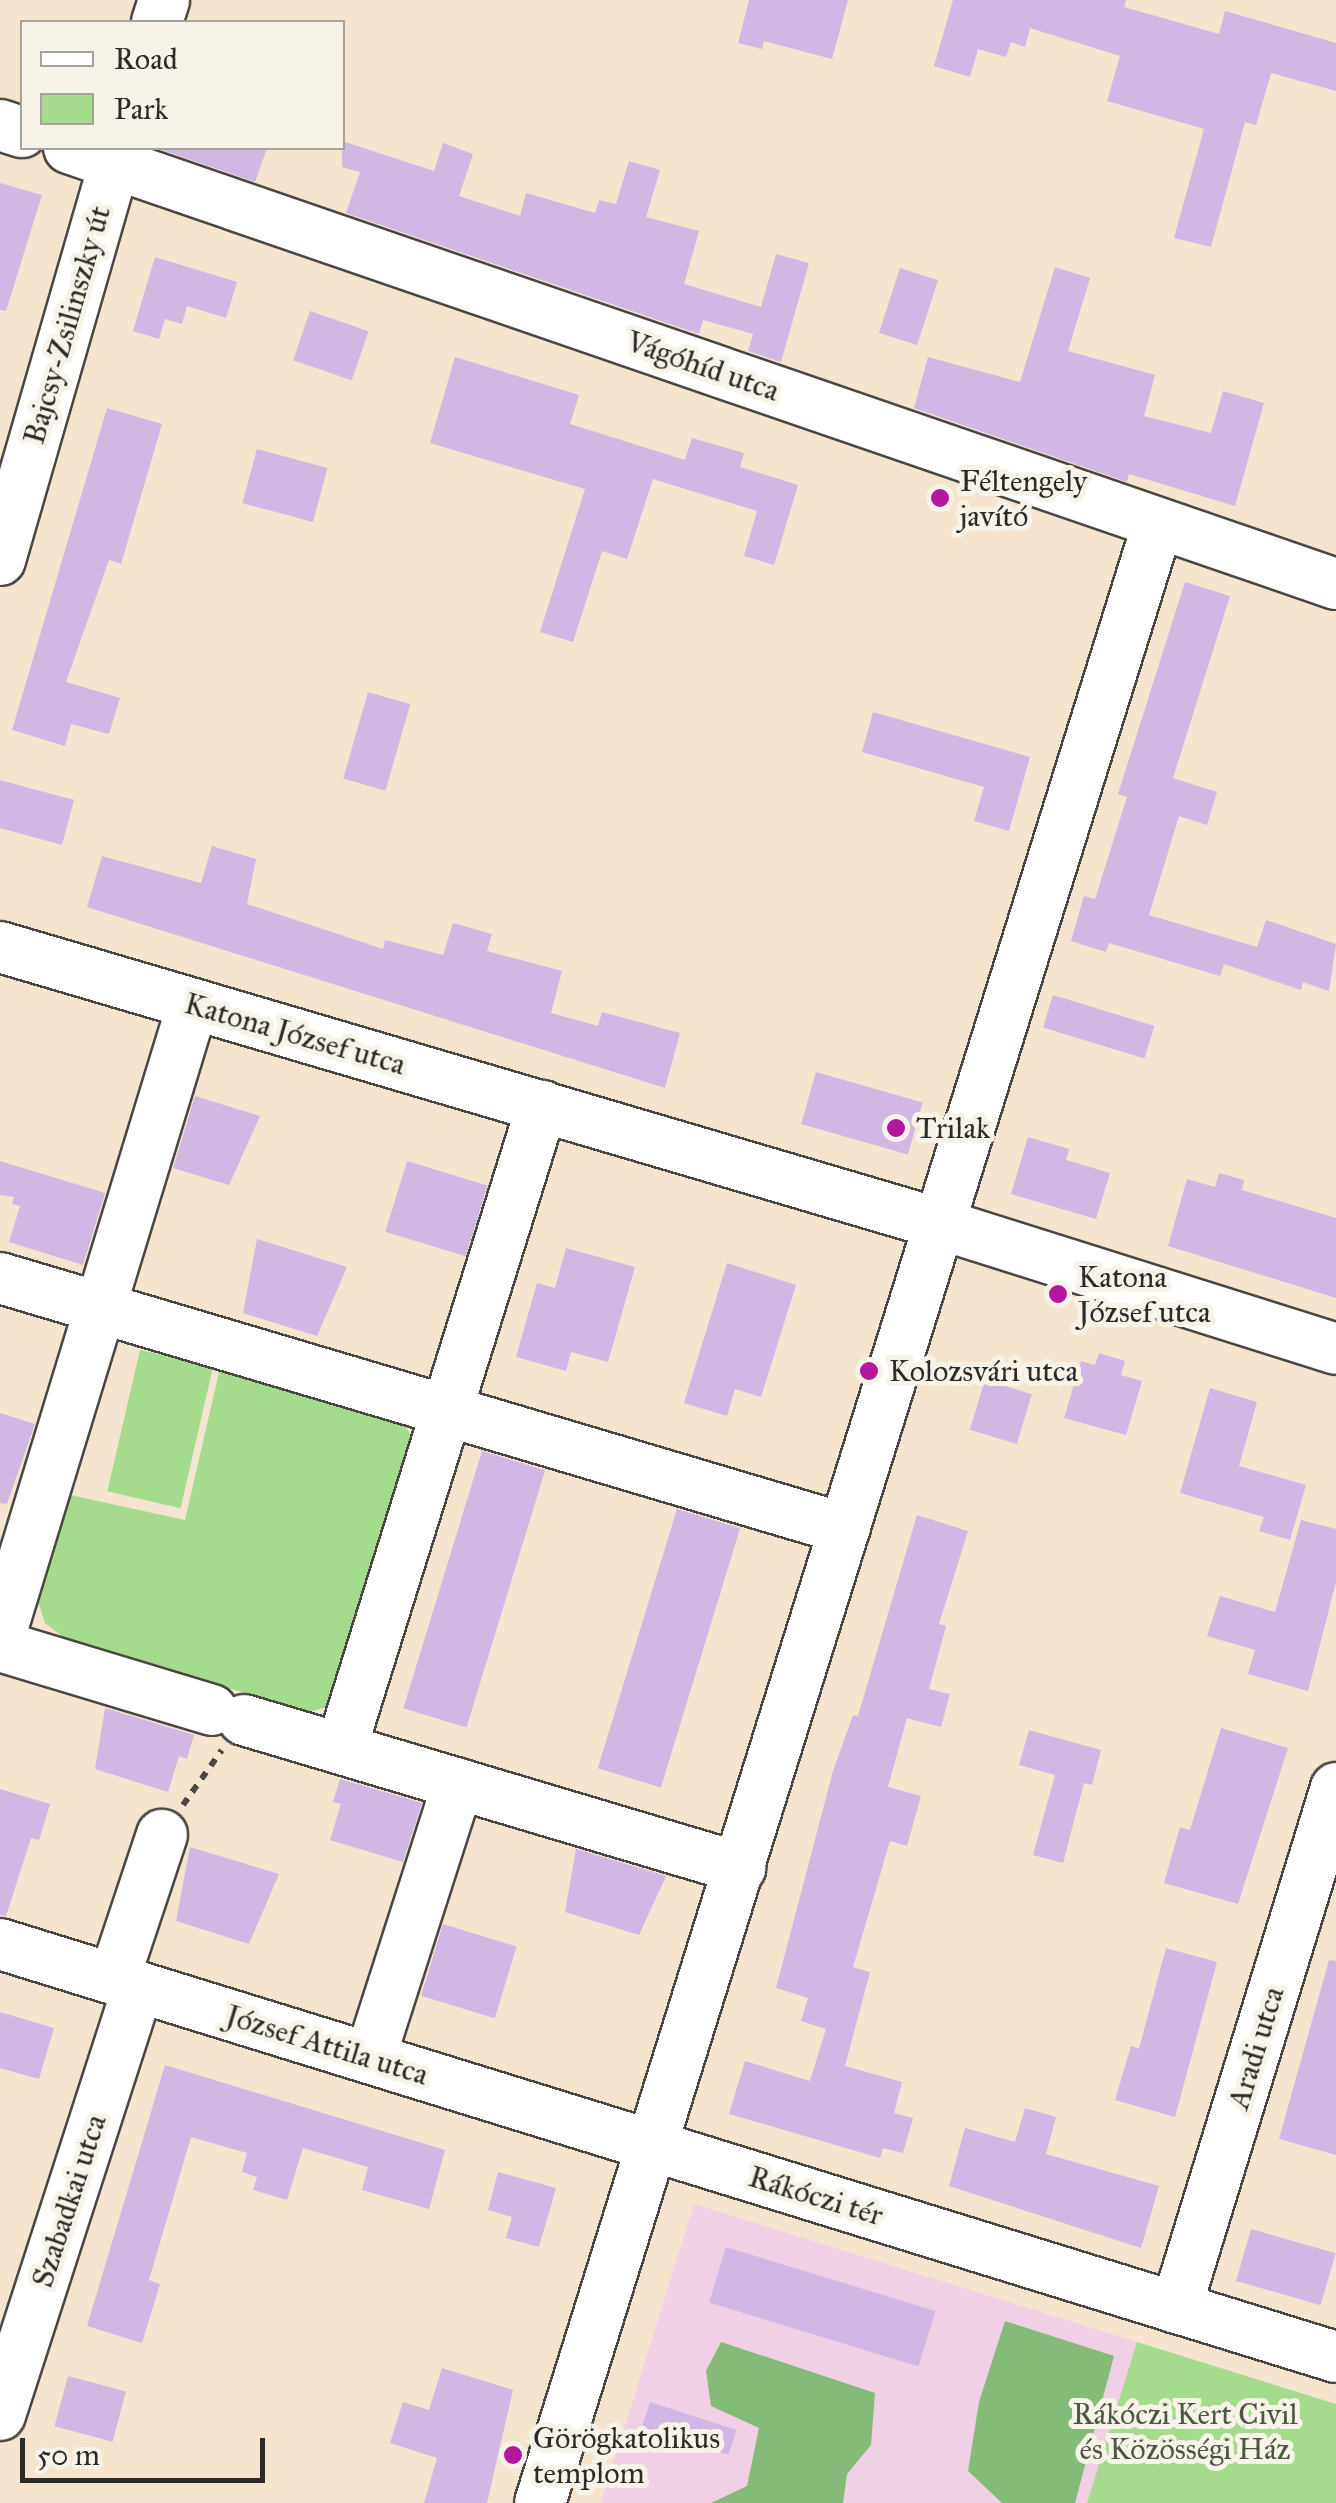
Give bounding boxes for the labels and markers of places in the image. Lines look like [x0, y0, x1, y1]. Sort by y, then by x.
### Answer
place label: Féltengely javító [960, 463, 1087, 534]
marker: Féltengely javító [929, 487, 951, 509]
place label: Trilak [916, 1110, 990, 1146]
marker: Trilak [885, 1117, 907, 1139]
place label: Katona József utca [1078, 1259, 1211, 1330]
marker: Katona József utca [1047, 1283, 1069, 1305]
place label: Kolozsvári utca [889, 1353, 1078, 1389]
marker: Kolozsvári utca [858, 1360, 880, 1382]
place label: Görögkatolikus templom [533, 2420, 720, 2490]
marker: Görögkatolikus templom [502, 2444, 524, 2466]

